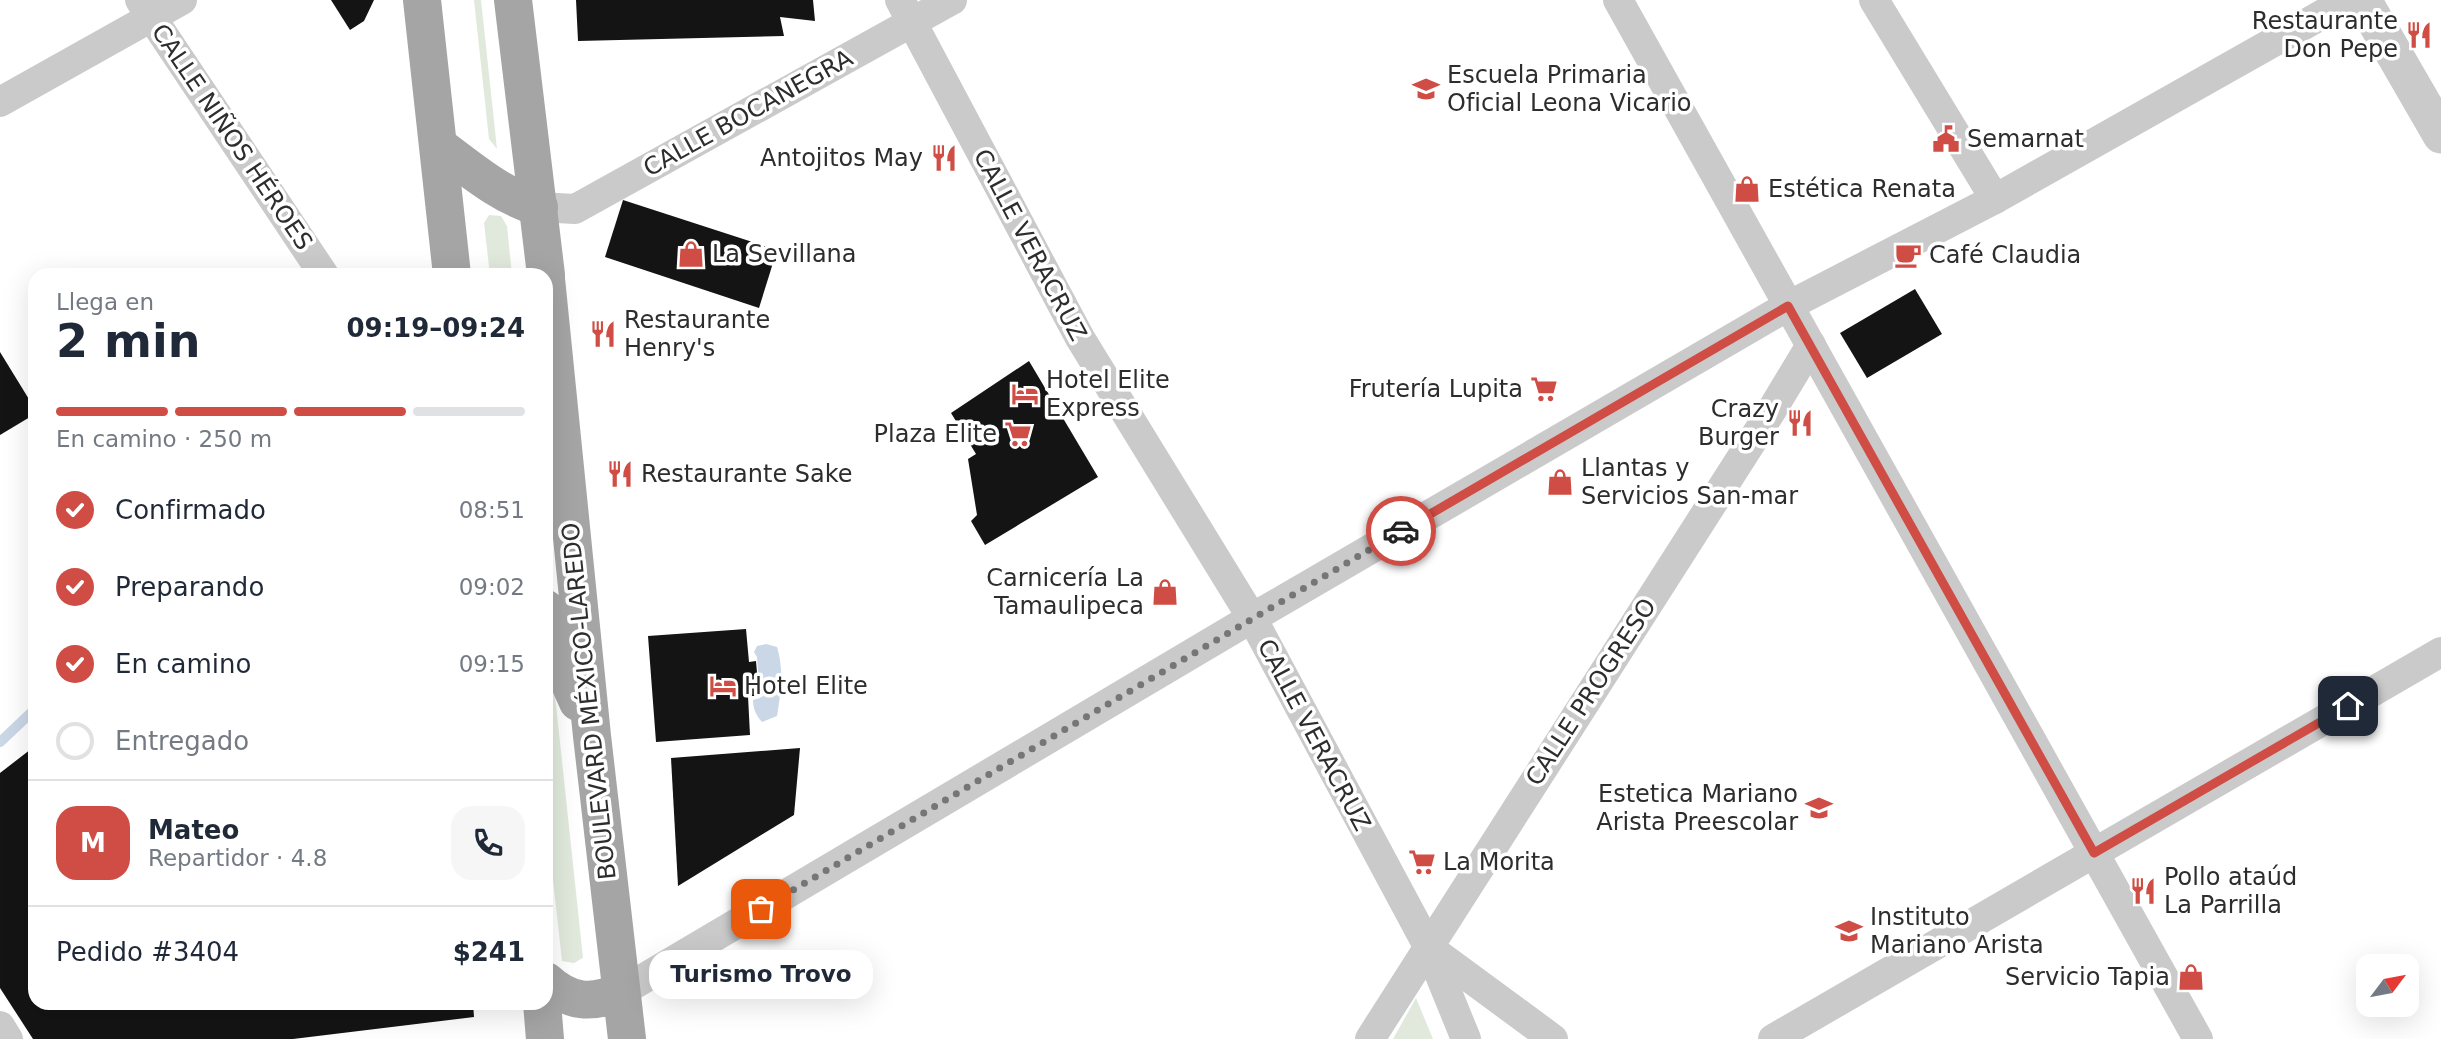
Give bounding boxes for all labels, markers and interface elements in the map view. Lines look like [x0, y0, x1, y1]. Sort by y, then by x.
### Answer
place label: Restaurante Don Pepe [2252, 7, 2398, 63]
street label: CALLE NIÑOS HÉROES [146, 18, 320, 255]
restaurant icon: Restaurante Don Pepe [2404, 20, 2434, 50]
street label: CALLE BOCANEGRA [639, 44, 858, 182]
place label: Escuela Primaria Oficial Leona Vicario [1447, 61, 1692, 117]
school or university icon: Escuela Primaria Oficial Leona Vicario [1411, 74, 1441, 104]
public building icon: Semarnat [1931, 124, 1961, 154]
place label: Semarnat [1967, 125, 2084, 153]
restaurant icon: Antojitos May [929, 143, 959, 173]
place label: Antojitos May [760, 144, 923, 172]
street label: CALLE VERACRUZ [968, 144, 1092, 346]
shop icon: Estética Renata [1732, 174, 1762, 204]
place label: Estética Renata [1768, 175, 1956, 203]
shop icon: La Sevillana [676, 239, 706, 269]
place label: La Sevillana [712, 240, 857, 268]
cafe icon: Café Claudia [1893, 240, 1923, 270]
place label: Café Claudia [1929, 241, 2081, 269]
text: Llega en [56, 289, 154, 315]
place label: Restaurante Henry's [624, 306, 770, 362]
text: 09:19–09:24 [346, 313, 525, 343]
text: 2 min [56, 314, 200, 368]
restaurant icon: Restaurante Henry's [588, 319, 618, 349]
place label: Hotel Elite Express [1046, 366, 1170, 422]
supermarket icon: Frutería Lupita [1529, 374, 1559, 404]
place label: Frutería Lupita [1349, 375, 1523, 403]
hotel icon: Hotel Elite Express [1010, 379, 1040, 409]
place label: Crazy Burger [1698, 395, 1779, 451]
restaurant icon: Crazy Burger [1785, 408, 1815, 438]
supermarket icon: Plaza Elite [1003, 419, 1033, 449]
place label: Plaza Elite [874, 420, 997, 448]
text: En camino · 250 m [56, 426, 272, 452]
place label: Llantas y Servicios San-mar [1581, 454, 1798, 510]
restaurant icon: Restaurante Sake [605, 459, 635, 489]
place label: Restaurante Sake [641, 460, 853, 488]
shop icon: Llantas y Servicios San-mar [1545, 467, 1575, 497]
icon: check [56, 491, 94, 529]
text: Confirmado [115, 495, 266, 525]
courier [1366, 496, 1436, 566]
text: 08:51 [459, 497, 525, 523]
icon: car [1382, 512, 1420, 550]
street label: BOULEVARD MÉXICO-LAREDO [555, 521, 622, 881]
place label: Carnicería La Tamaulipeca [986, 564, 1144, 620]
icon: check [56, 568, 94, 606]
text: Preparando [115, 572, 264, 602]
text: 09:02 [459, 574, 525, 600]
shop icon: Carnicería La Tamaulipeca [1150, 577, 1180, 607]
street label: CALLE PROGRESO [1520, 593, 1662, 791]
street label: CALLE VERACRUZ [1252, 634, 1376, 836]
icon: check [56, 645, 94, 683]
text: En camino [115, 649, 251, 679]
text: 09:15 [459, 651, 525, 677]
hotel icon: Hotel Elite [708, 671, 738, 701]
place label: Hotel Elite [744, 672, 868, 700]
pin [2318, 676, 2378, 736]
icon: home [2329, 687, 2367, 725]
text: Entregado [115, 726, 249, 756]
place label: Estetica Mariano Arista Preescolar [1596, 780, 1798, 836]
school or university icon: Estetica Mariano Arista Preescolar [1804, 793, 1834, 823]
button: phone [451, 806, 525, 880]
text: Mateo [148, 815, 239, 845]
text: M [80, 828, 106, 858]
text: Repartidor · 4.8 [148, 845, 327, 871]
supermarket icon: La Morita [1407, 847, 1437, 877]
place label: La Morita [1443, 848, 1555, 876]
place label: Pollo ataúd La Parrilla [2164, 863, 2297, 919]
restaurant icon: Pollo ataúd La Parrilla [2128, 876, 2158, 906]
pin [731, 879, 791, 939]
icon: bag [742, 890, 780, 928]
place label: Instituto Mariano Arista [1870, 903, 2044, 959]
school or university icon: Instituto Mariano Arista [1834, 916, 1864, 946]
text: Pedido #3404 [56, 937, 239, 967]
text: $241 [453, 937, 525, 967]
callout: Turismo Trovo [649, 951, 873, 1000]
north arrow [2356, 954, 2418, 1017]
map controls [2356, 954, 2419, 1017]
text: Turismo Trovo [670, 961, 852, 987]
shop icon: Servicio Tapia [2176, 962, 2206, 992]
place label: Servicio Tapia [2005, 963, 2170, 991]

